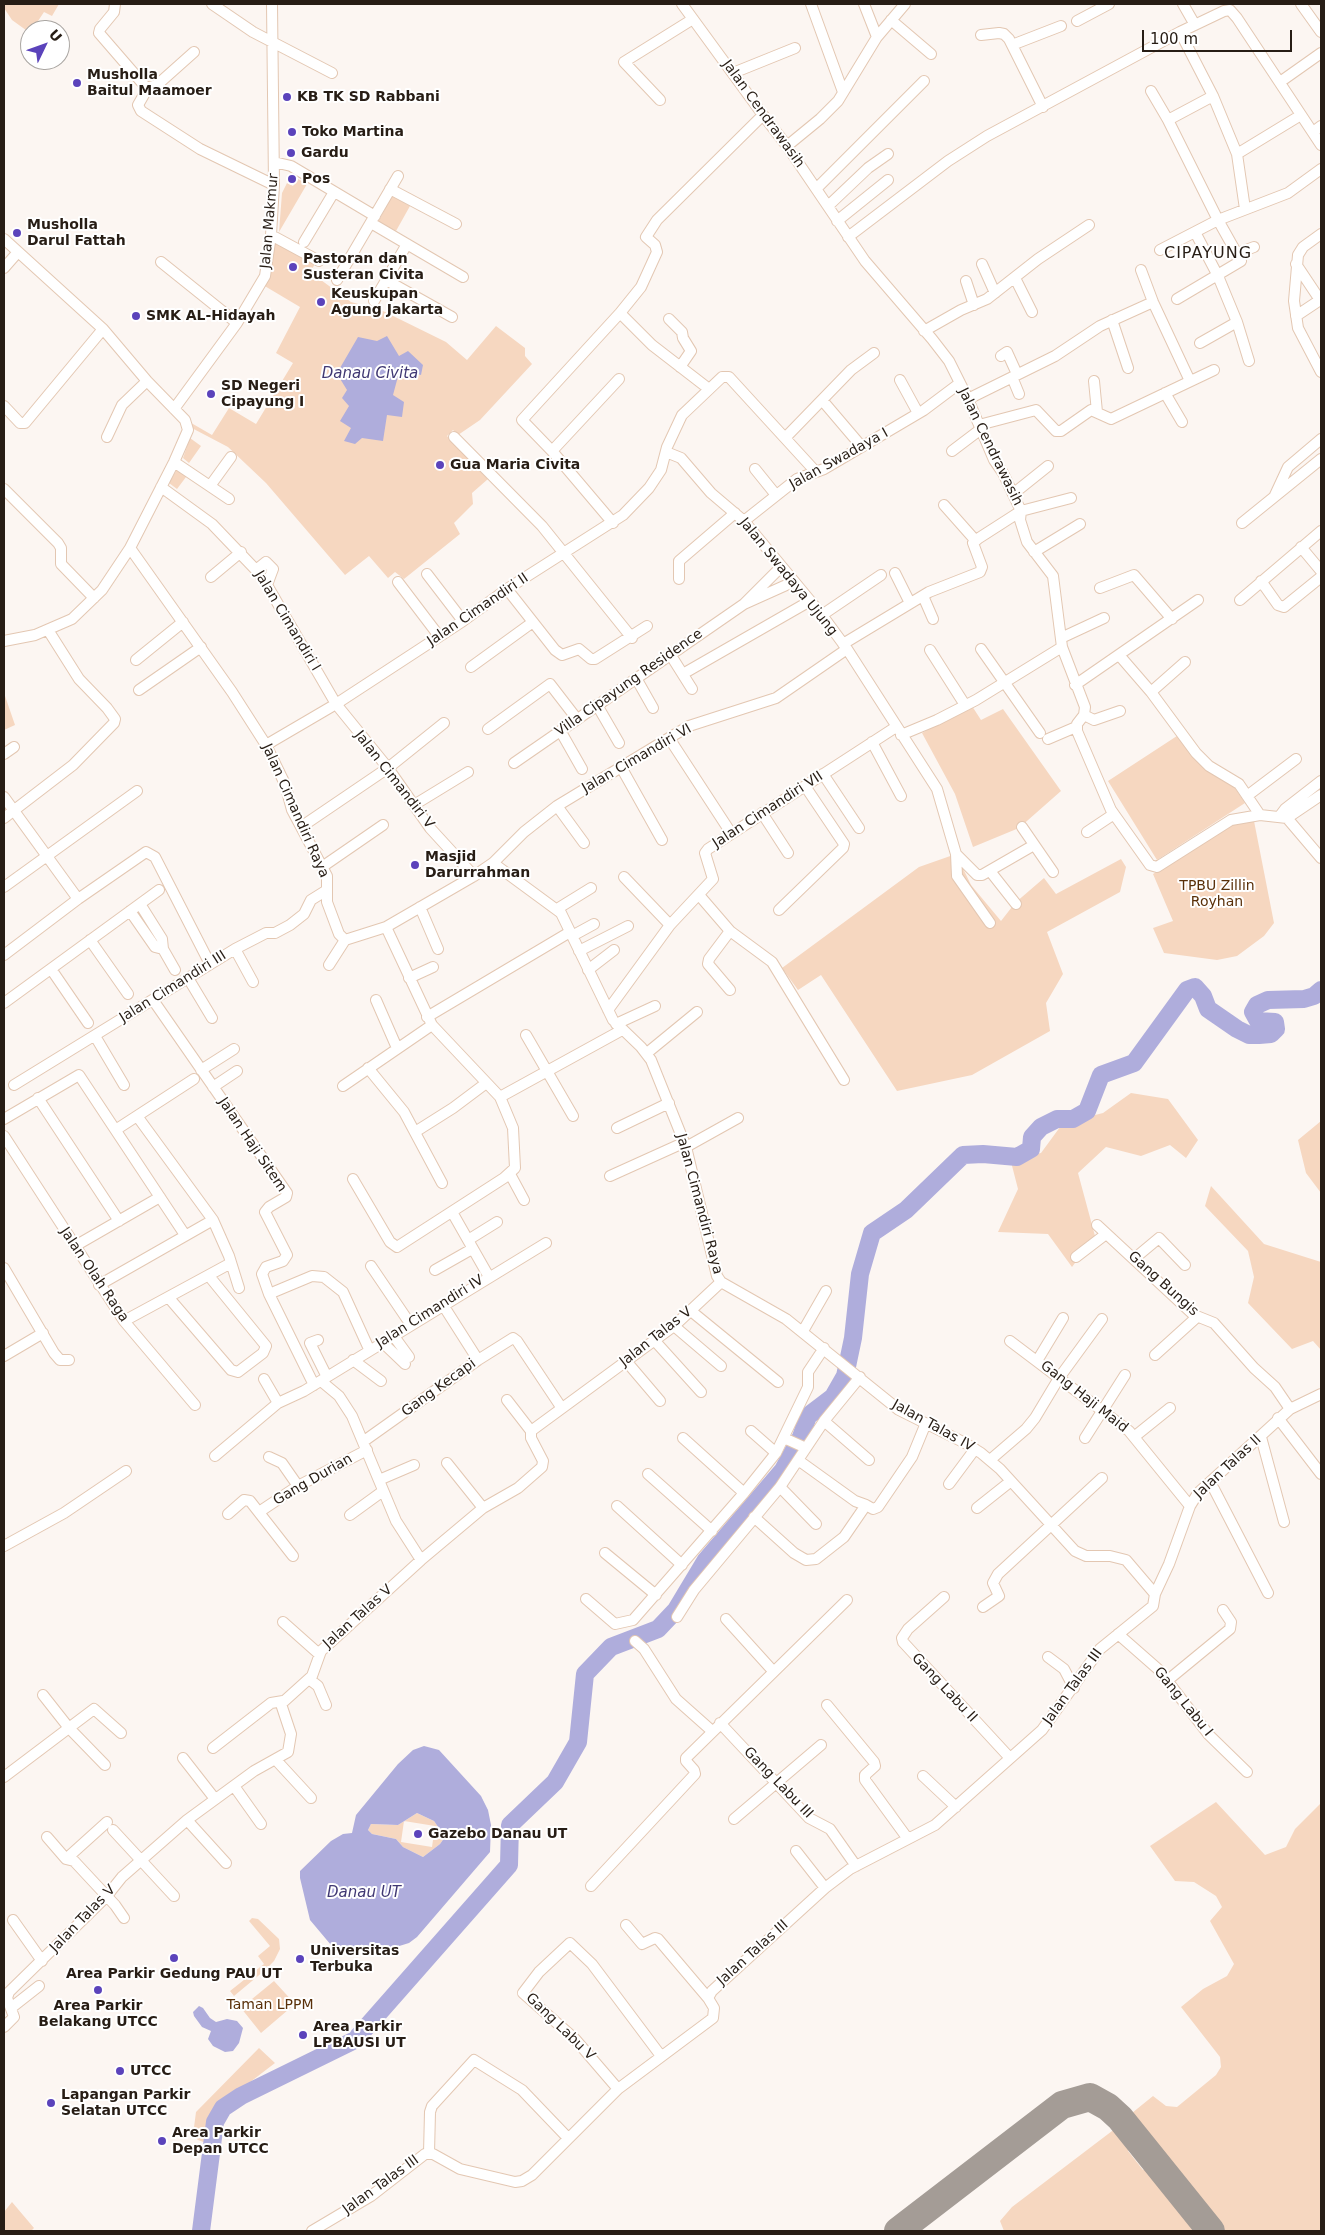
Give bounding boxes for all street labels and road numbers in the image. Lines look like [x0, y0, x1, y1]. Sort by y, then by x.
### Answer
street label: Jalan Cendrawasih [718, 57, 808, 171]
street label: Jalan Makmur [257, 173, 283, 269]
street label: Jalan Cendrawasih [954, 385, 1026, 509]
street label: Jalan Swadaya I [787, 425, 891, 493]
street label: Jalan Swadaya Ujung [735, 515, 841, 639]
street label: Jalan Cimandiri I [250, 568, 324, 674]
street label: Jalan Cimandiri II [424, 570, 532, 650]
street label: Villa Cipayung Residence [552, 626, 706, 740]
street label: Jalan Cimandiri VI [579, 721, 695, 797]
street label: Jalan Cimandiri V [351, 728, 437, 832]
street label: Jalan Cimandiri Raya [258, 741, 332, 881]
street label: Jalan Cimandiri VII [710, 768, 826, 852]
street label: Jalan Cimandiri III [117, 947, 229, 1027]
street label: Jalan Haji Sitem [214, 1095, 290, 1195]
street label: Jalan Cimandiri Raya [672, 1132, 726, 1276]
street label: Jalan Olah Raga [56, 1224, 132, 1326]
street label: Gang Bungis [1124, 1248, 1202, 1320]
street label: Jalan Cimandiri IV [373, 1272, 487, 1352]
street label: Jalan Talas V [617, 1304, 695, 1370]
street label: Gang Kecapi [399, 1355, 479, 1421]
street label: Gang Haji Maid [1037, 1358, 1131, 1436]
street label: Jalan Talas IV [889, 1397, 977, 1455]
street label: Jalan Talas II [1191, 1432, 1265, 1502]
street label: Gang Durian [271, 1451, 355, 1509]
street label: Jalan Talas V [320, 1582, 396, 1652]
street label: Jalan Talas III [1040, 1646, 1106, 1728]
street label: Gang Labu II [908, 1650, 980, 1726]
street label: Gang Labu I [1150, 1664, 1216, 1740]
street label: Gang Labu III [740, 1744, 816, 1822]
street label: Jalan Talas V [47, 1882, 119, 1956]
street label: Jalan Talas III [714, 1917, 792, 1989]
street label: Gang Labu V [522, 1990, 598, 2064]
street label: Jalan Talas III [340, 2152, 422, 2218]

